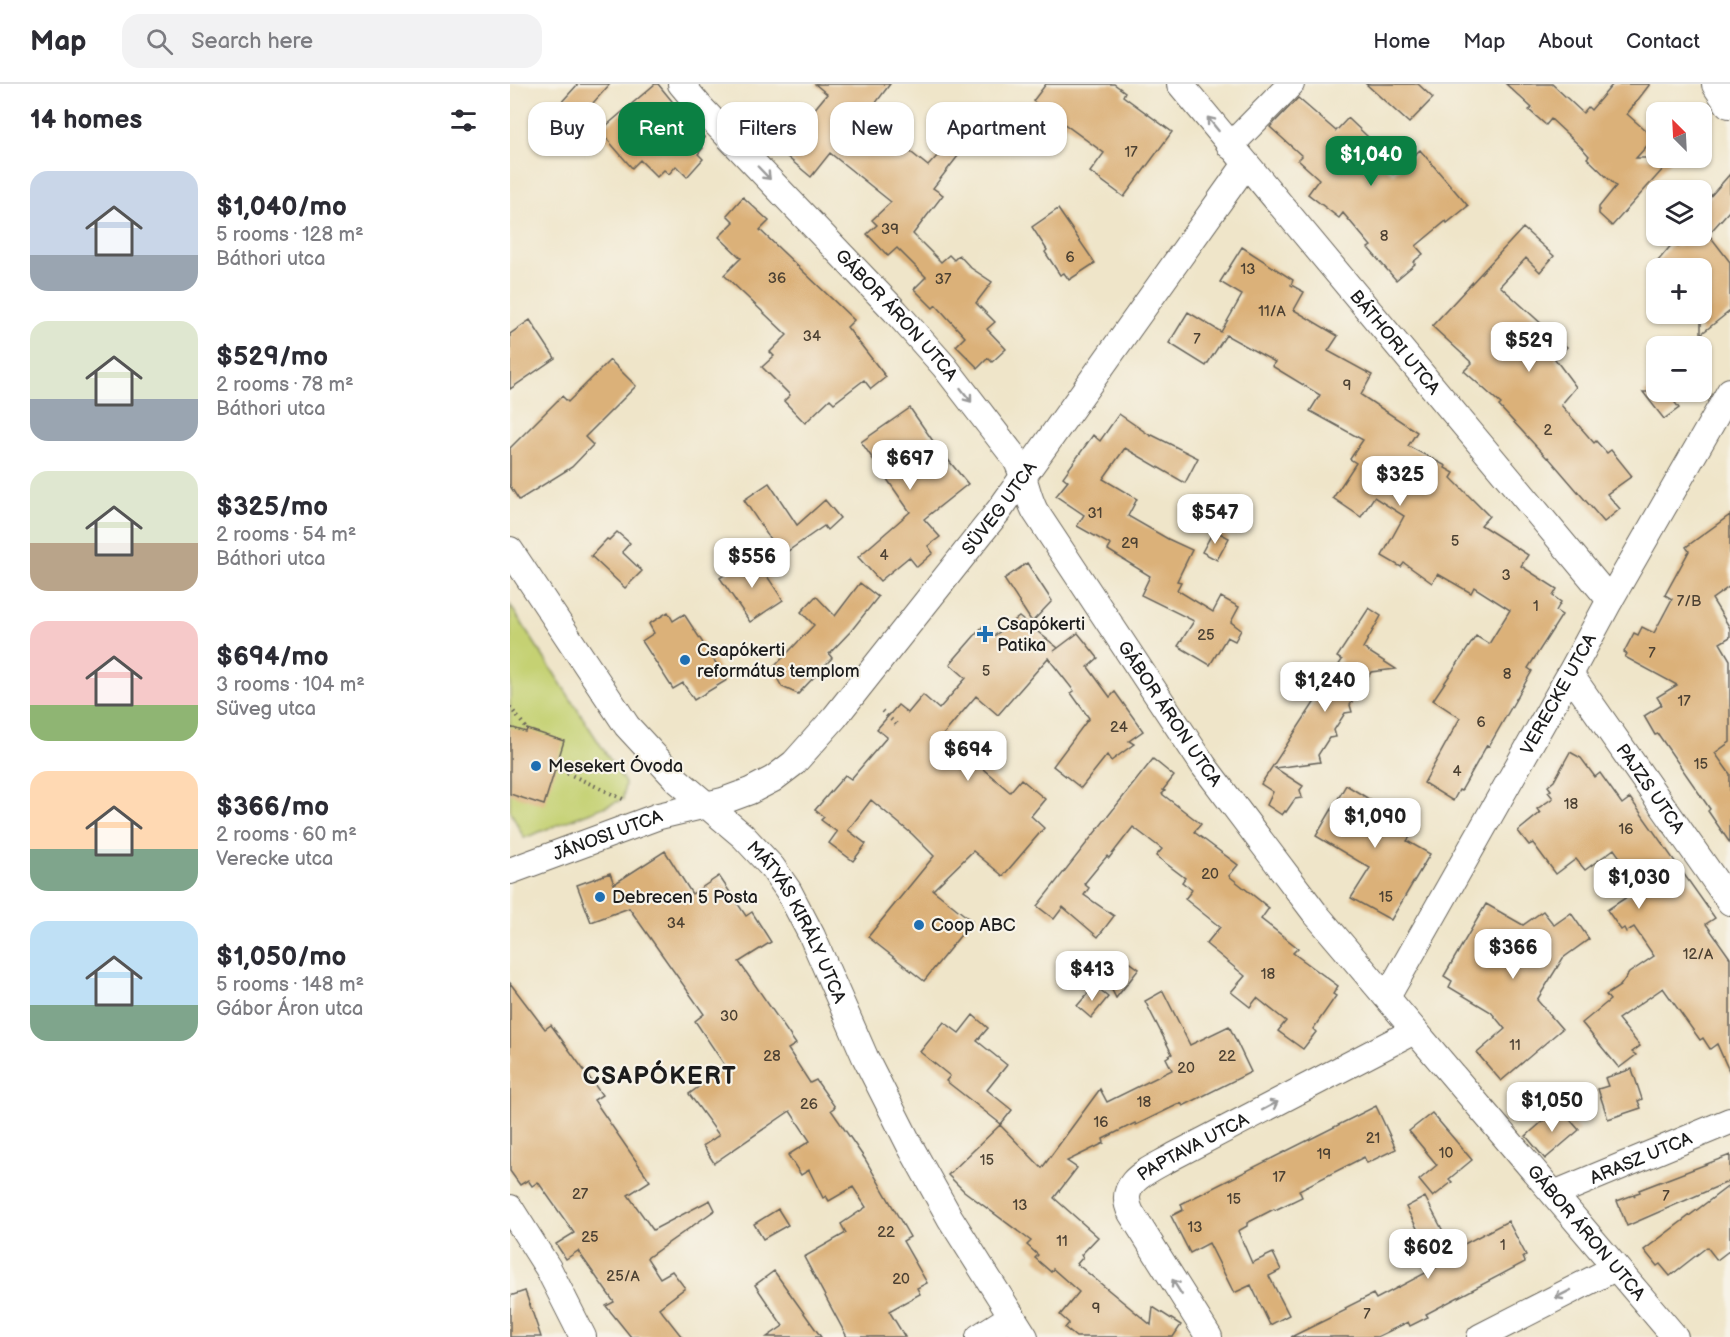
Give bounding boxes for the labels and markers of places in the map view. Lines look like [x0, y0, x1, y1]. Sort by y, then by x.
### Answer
pin: $1,040 [1322, 136, 1420, 187]
pin: $529 [1493, 322, 1565, 373]
pin: $697 [874, 440, 946, 491]
pin: $325 [1364, 456, 1436, 507]
pin: $547 [1179, 494, 1251, 545]
pin: $556 [716, 538, 788, 589]
place label: Csapókerti Patika [997, 614, 1085, 656]
marker: Csapókerti Patika [978, 627, 992, 641]
place label: Csapókerti református templom [697, 640, 860, 682]
marker: Csapókerti református templom [678, 653, 692, 667]
pin: $1,240 [1276, 662, 1374, 713]
pin: $694 [932, 731, 1004, 782]
place label: Mesekert Óvoda [548, 754, 683, 777]
marker: Mesekert Óvoda [529, 759, 543, 773]
pin: $1,090 [1326, 798, 1424, 849]
pin: $1,030 [1590, 859, 1688, 910]
place label: Debrecen 5 Posta [612, 887, 758, 908]
marker: Debrecen 5 Posta [593, 890, 607, 904]
place label: Coop ABC [931, 915, 1016, 936]
marker: Coop ABC [912, 918, 926, 932]
pin: $366 [1477, 929, 1549, 980]
pin: $413 [1056, 951, 1128, 1002]
pin: $1,050 [1503, 1082, 1601, 1133]
pin: $602 [1392, 1229, 1464, 1280]

